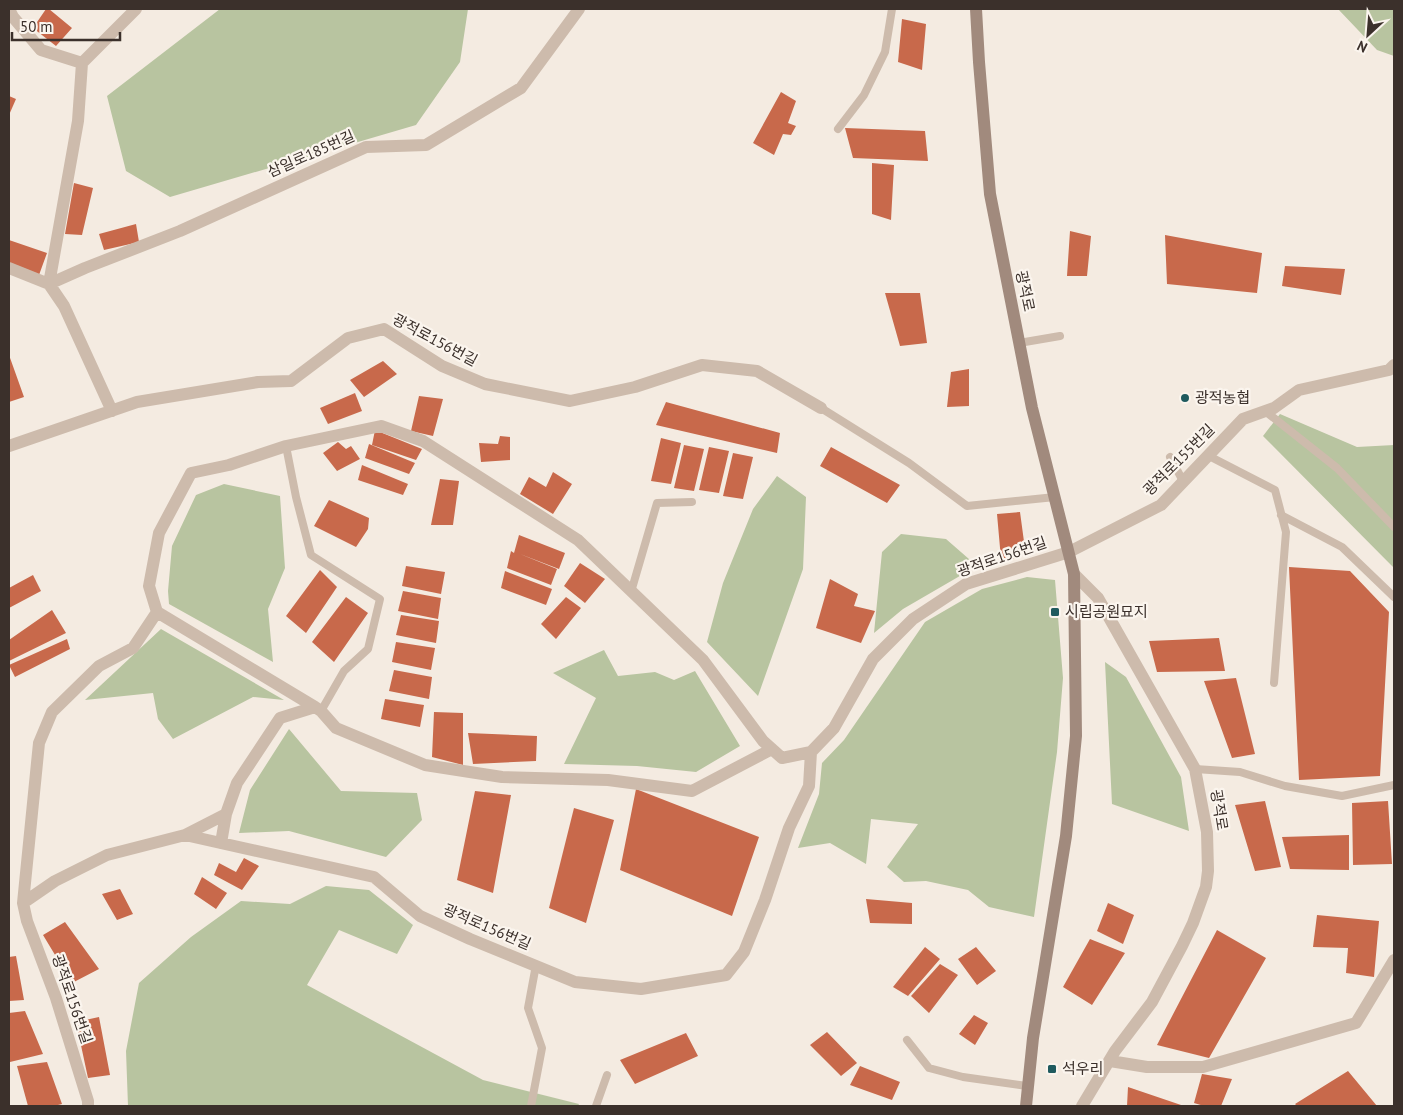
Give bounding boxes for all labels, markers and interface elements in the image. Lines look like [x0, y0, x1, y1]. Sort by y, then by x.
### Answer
scale bar [12, 10, 120, 42]
north arrow [1343, 10, 1393, 60]
text: 50 m [20, 17, 53, 36]
text: N [1354, 37, 1370, 57]
street label: 삼일로185번길 [264, 126, 357, 181]
street label: 광적로 [1012, 269, 1039, 313]
street label: 광적로156번길 [389, 309, 481, 370]
place label: 광적농협 [1195, 388, 1250, 407]
marker: 광적농협 [1179, 392, 1191, 404]
street label: 광적로155번길 [1139, 420, 1218, 499]
street label: 광적로156번길 [955, 532, 1049, 581]
place label: 시립공원묘지 [1065, 602, 1148, 621]
marker: 시립공원묘지 [1049, 606, 1061, 618]
street label: 광적로 [1207, 788, 1232, 832]
street label: 광적로156번길 [440, 900, 534, 954]
street label: 광적로156번길 [48, 952, 97, 1046]
place label: 석우리 [1062, 1059, 1103, 1078]
marker: 석우리 [1046, 1063, 1058, 1075]

